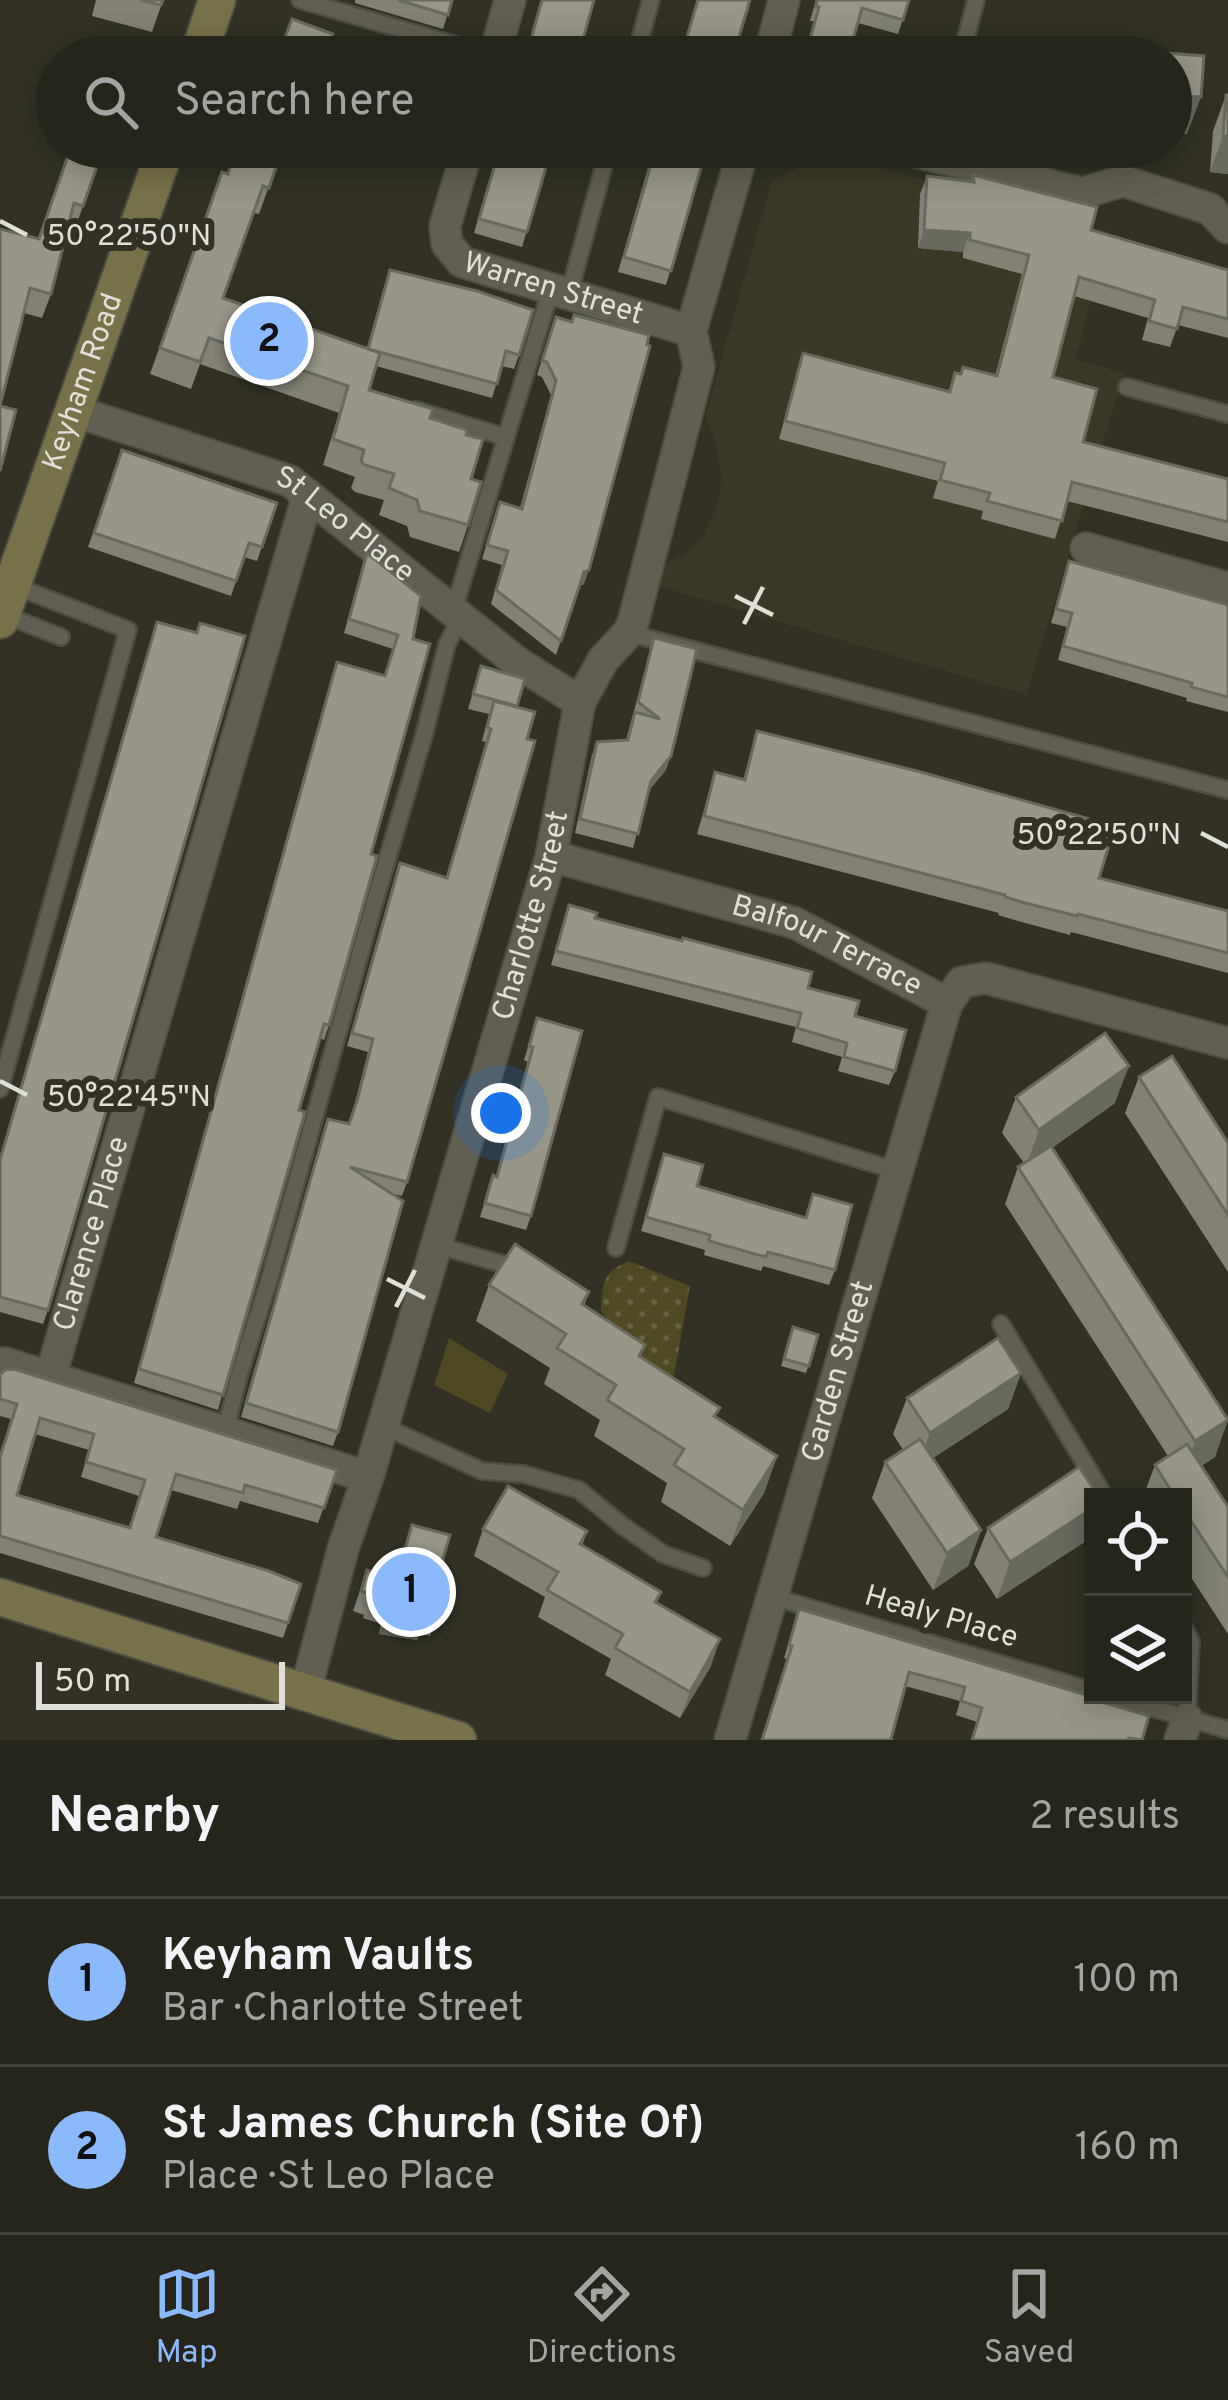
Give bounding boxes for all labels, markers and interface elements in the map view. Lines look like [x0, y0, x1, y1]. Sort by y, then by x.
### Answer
search box [36, 36, 1192, 168]
icon: search [78, 69, 144, 135]
text: Search here [174, 74, 414, 131]
text: 50°22'50"N [47, 219, 211, 256]
street label: Warren Street [459, 245, 648, 334]
street label: Keyham Road [35, 288, 132, 476]
pin: 2 [230, 296, 308, 386]
street label: St Leo Place [271, 459, 422, 591]
street label: Charlotte Street [485, 808, 578, 1025]
text: 50°22'50"N [1017, 818, 1181, 855]
street label: Balfour Terrace [728, 888, 928, 1005]
text: 50°22'45"N [47, 1080, 211, 1117]
your location [471, 1083, 531, 1143]
street label: Clarence Place [46, 1132, 138, 1336]
street label: Garden Street [794, 1276, 883, 1467]
map controls [1084, 1488, 1192, 1704]
button: locate [1084, 1488, 1192, 1596]
pin: 1 [372, 1547, 450, 1637]
street label: Healy Place [860, 1578, 1022, 1658]
button: layers [1084, 1596, 1192, 1704]
scale bar [36, 1656, 285, 1709]
text: 50 m [54, 1662, 131, 1704]
text: Nearby [48, 1786, 220, 1851]
text: 2 results [1029, 1794, 1180, 1843]
text: Keyham Vaults [162, 1929, 474, 1986]
text: 1 [79, 1957, 95, 2006]
text: 100 m [1073, 1957, 1180, 2006]
text: Bar · Charlotte Street [162, 1986, 523, 2035]
text: St James Church (Site Of) [162, 2097, 704, 2154]
text: 2 [75, 2125, 99, 2174]
text: 160 m [1075, 2125, 1180, 2174]
text: Place · St Leo Place [162, 2154, 495, 2203]
tab: Map [154, 2261, 220, 2375]
tab: Directions [527, 2261, 677, 2375]
tab: Saved [984, 2261, 1074, 2375]

